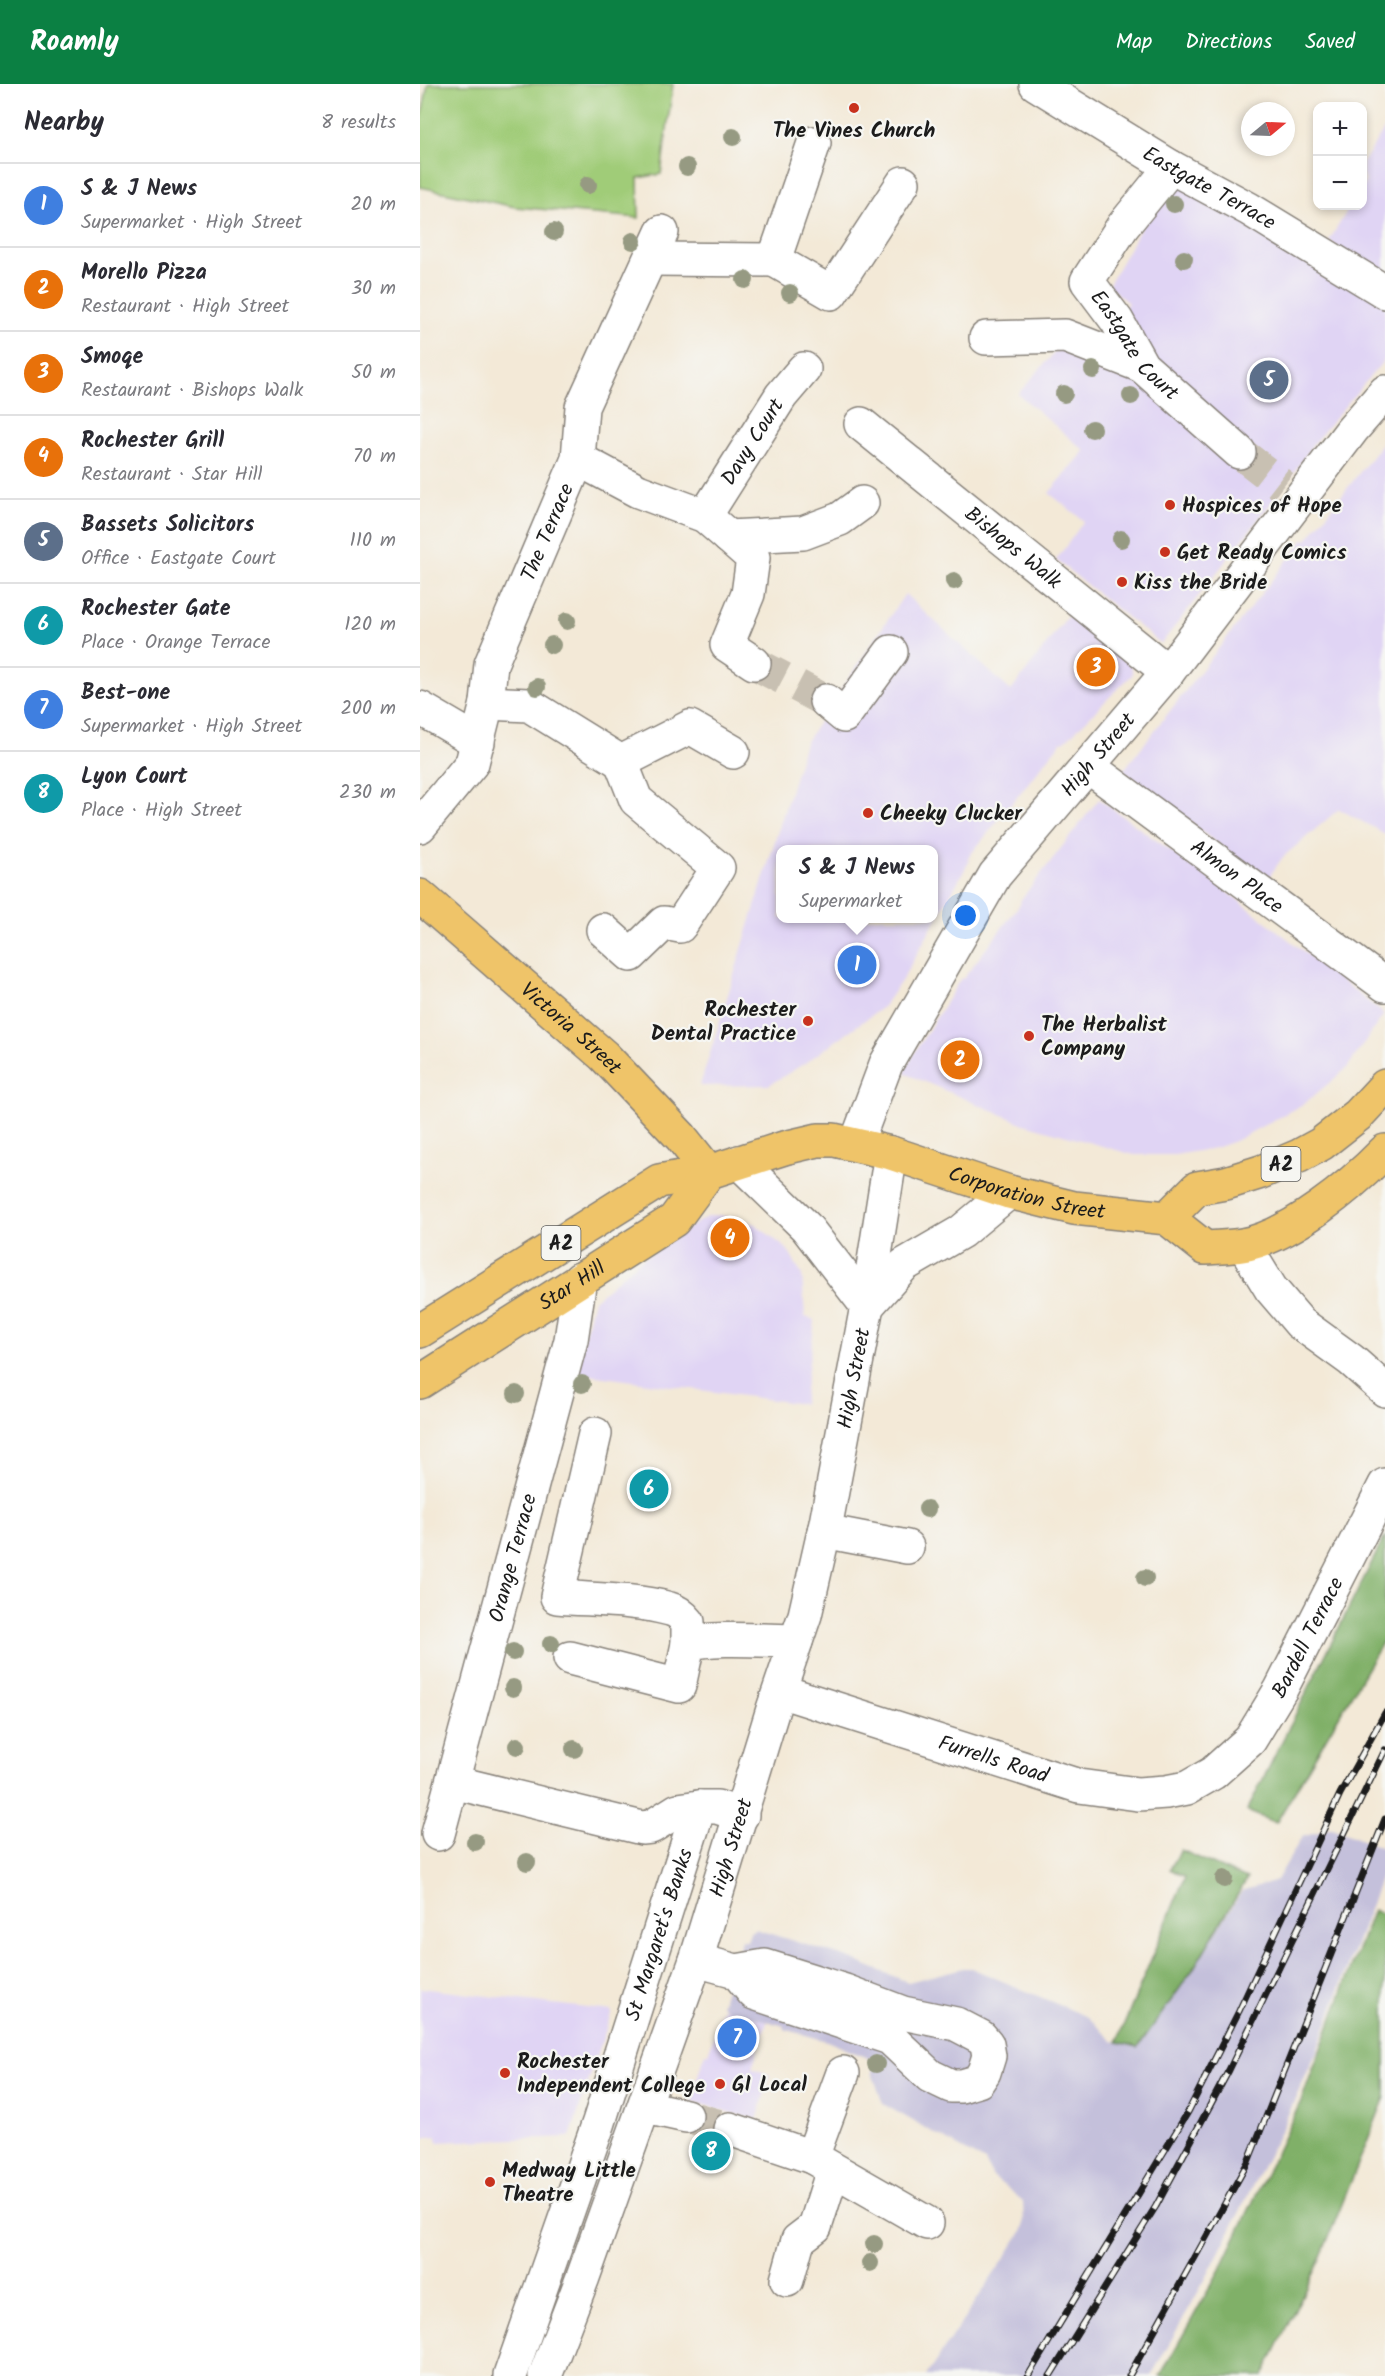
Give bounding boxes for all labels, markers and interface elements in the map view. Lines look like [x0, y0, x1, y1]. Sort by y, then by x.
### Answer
text: Roamly [30, 20, 119, 65]
text: Map [1116, 26, 1152, 59]
text: Directions [1185, 26, 1272, 59]
text: Saved [1305, 26, 1355, 59]
marker: The Vines Church [847, 101, 861, 115]
text: Nearby [24, 102, 104, 144]
north arrow [1241, 102, 1295, 156]
map controls [1313, 102, 1367, 210]
button: + [1313, 102, 1367, 156]
text: 8 results [321, 107, 396, 139]
place label: The Vines Church [773, 115, 936, 148]
street label: Eastgate Terrace [1135, 138, 1282, 240]
button: − [1313, 156, 1367, 210]
text: S & J News [81, 172, 197, 207]
text: 1 [40, 189, 47, 221]
text: 20 m [350, 189, 396, 221]
text: Supermarket · High Street [81, 207, 302, 239]
text: Morello Pizza [81, 256, 207, 291]
text: 2 [38, 273, 49, 305]
text: 30 m [351, 273, 396, 305]
street label: Eastgate Court [1081, 283, 1186, 410]
text: Restaurant · High Street [81, 291, 289, 323]
text: Smoqe [81, 340, 143, 375]
text: 3 [38, 357, 49, 389]
text: 50 m [351, 357, 396, 389]
pin: 5 [1250, 358, 1288, 402]
text: Restaurant · Bishops Walk [81, 375, 303, 407]
street label: Davy Court [713, 392, 794, 493]
text: Rochester Grill [81, 424, 224, 459]
text: 4 [38, 441, 49, 473]
text: 70 m [353, 441, 396, 473]
text: Restaurant · Star Hill [81, 459, 262, 491]
street label: The Terrace [513, 478, 584, 587]
place label: Hospices of Hope [1182, 490, 1342, 523]
marker: Hospices of Hope [1163, 498, 1177, 512]
street label: Bishops Walk [957, 499, 1068, 598]
text: Bassets Solicitors [81, 508, 254, 543]
text: 5 [38, 525, 49, 557]
text: 110 m [350, 525, 396, 557]
place label: Get Ready Comics [1177, 537, 1347, 570]
text: Office · Eastgate Court [81, 543, 276, 575]
marker: Get Ready Comics [1158, 545, 1172, 559]
place label: Kiss the Bride [1134, 567, 1267, 600]
marker: Kiss the Bride [1115, 575, 1129, 589]
text: Rochester Gate [81, 592, 231, 627]
text: 6 [38, 609, 49, 641]
text: 120 m [344, 609, 396, 641]
text: Place · Orange Terrace [81, 627, 270, 659]
pin: 3 [1076, 644, 1116, 690]
text: Best-one [81, 676, 170, 711]
text: 7 [39, 693, 48, 725]
text: 200 m [340, 693, 396, 725]
street label: High Street [1053, 705, 1145, 805]
text: Supermarket · High Street [81, 711, 302, 743]
text: Lyon Court [81, 760, 187, 795]
text: 8 [38, 777, 49, 809]
text: 230 m [339, 777, 396, 809]
text: Place · High Street [81, 795, 242, 827]
place label: Cheeky Clucker [880, 798, 1023, 831]
marker: Cheeky Clucker [861, 806, 875, 820]
street label: Almon Place [1183, 832, 1290, 923]
popup [776, 845, 938, 923]
text: S & J News [799, 851, 915, 886]
text: Supermarket [799, 886, 902, 918]
your location [951, 901, 980, 930]
pin: 1 [838, 942, 876, 988]
street label: Victoria Street [512, 975, 630, 1084]
place label: Rochester Dental Practice [651, 994, 797, 1051]
place label: The Herbalist Company [1041, 1009, 1168, 1066]
marker: Rochester Dental Practice [801, 1014, 815, 1028]
marker: The Herbalist Company [1022, 1029, 1036, 1043]
pin: 2 [940, 1038, 980, 1082]
road number: A2 [1262, 1147, 1300, 1181]
street label: Corporation Street [944, 1158, 1107, 1229]
pin: 4 [710, 1216, 750, 1260]
road number: A2 [542, 1226, 580, 1260]
street label: Star Hill [533, 1253, 613, 1320]
street label: High Street [829, 1325, 881, 1432]
pin: 6 [630, 1466, 668, 1512]
street label: Orange Terrace [481, 1490, 547, 1626]
street label: Bardell Terrace [1264, 1571, 1354, 1705]
street label: Furrells Road [934, 1727, 1053, 1793]
street label: High Street [701, 1794, 763, 1902]
street label: St Margaret's Banks [617, 1844, 703, 2025]
pin: 7 [718, 2016, 756, 2060]
place label: Rochester Independent College [517, 2046, 705, 2103]
marker: Rochester Independent College [498, 2066, 512, 2080]
place label: GI Local [732, 2069, 807, 2102]
marker: GI Local [713, 2077, 727, 2091]
pin: 8 [692, 2128, 730, 2174]
place label: Medway Little Theatre [502, 2155, 636, 2212]
marker: Medway Little Theatre [483, 2175, 497, 2189]

